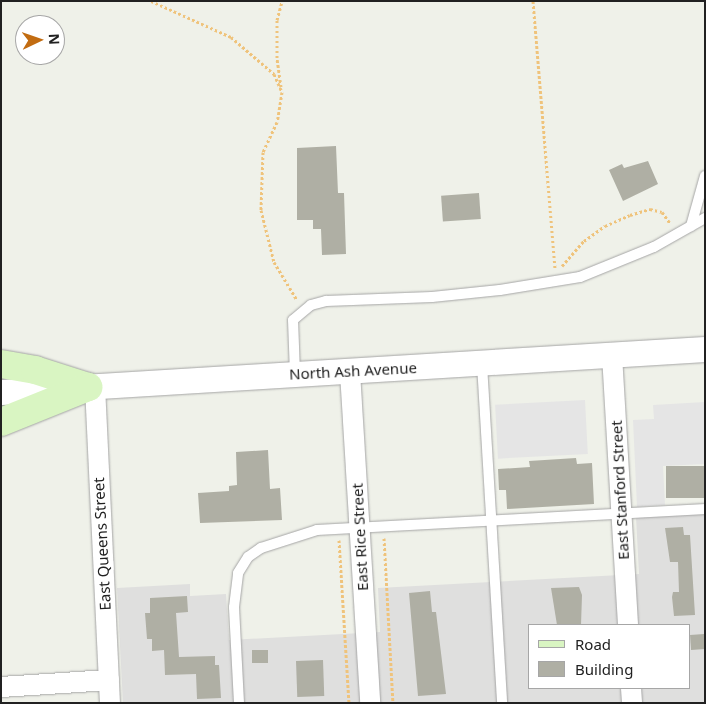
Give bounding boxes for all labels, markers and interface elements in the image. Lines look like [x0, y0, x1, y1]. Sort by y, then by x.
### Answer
north arrow [15, 15, 65, 65]
text: N [45, 33, 64, 45]
street label: North Ash Avenue [289, 359, 417, 383]
street label: East Stanford Street [607, 420, 633, 560]
street label: East Queens Street [90, 477, 114, 611]
street label: East Rice Street [348, 483, 372, 591]
legend [528, 624, 691, 689]
text: Road [575, 634, 611, 654]
text: Building [575, 659, 633, 679]

